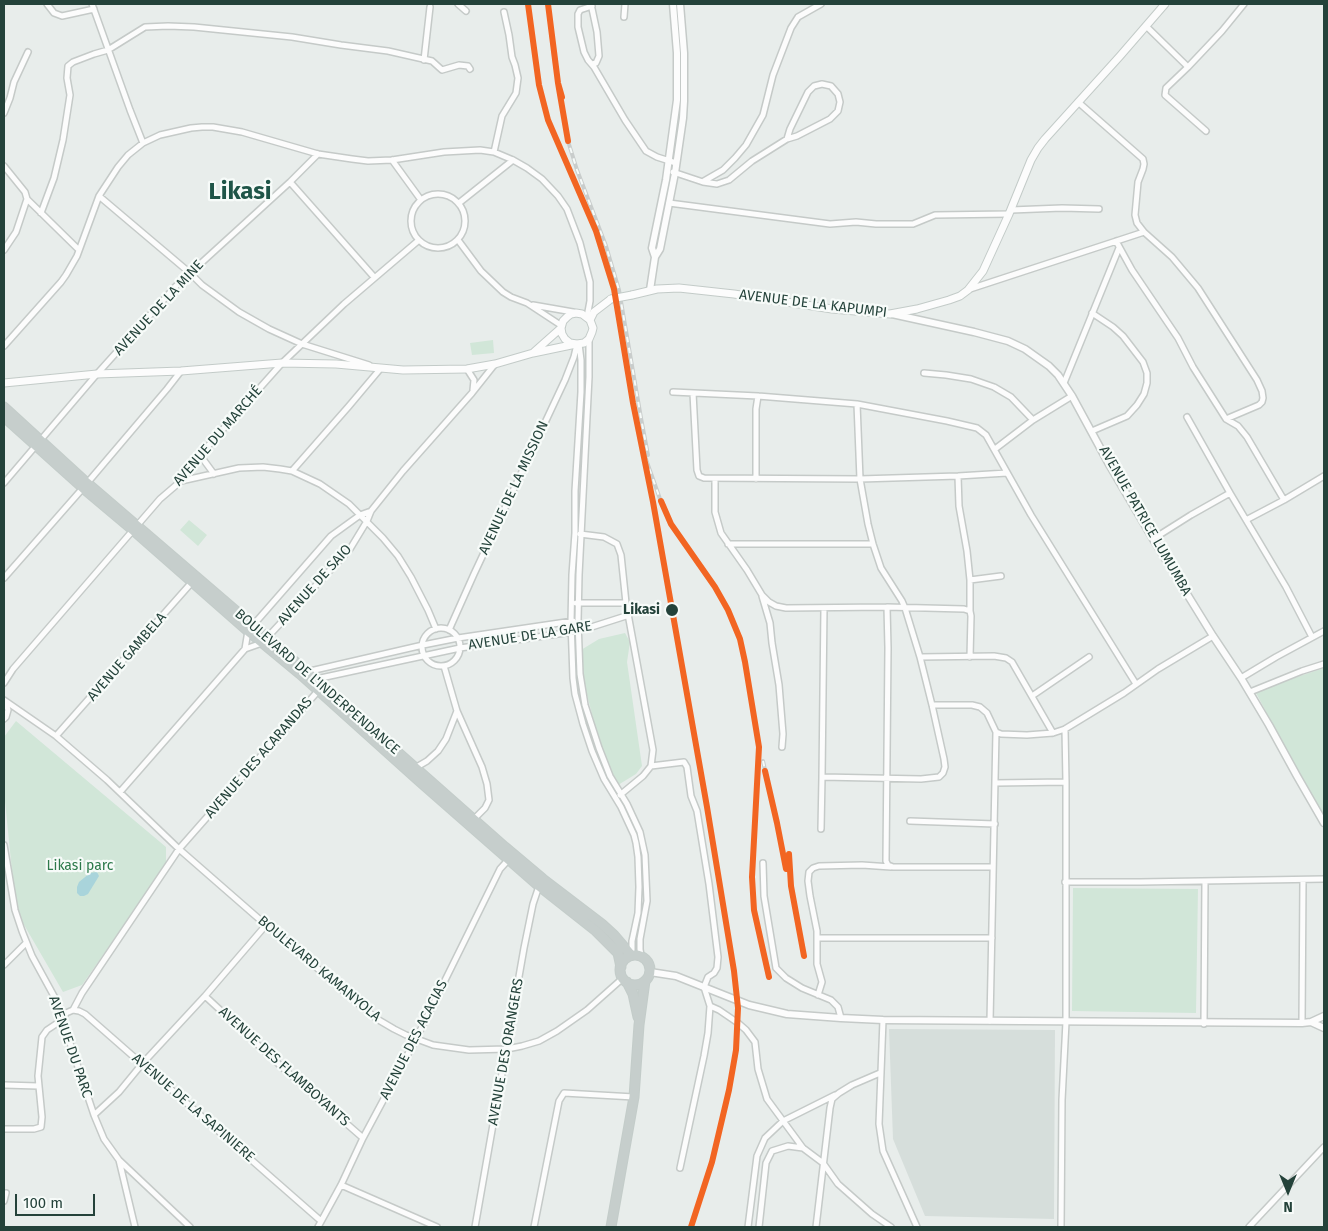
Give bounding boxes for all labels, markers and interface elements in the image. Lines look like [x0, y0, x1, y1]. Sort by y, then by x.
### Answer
district label: Likasi [208, 178, 272, 206]
street label: AVENUE DE LA MINE [111, 257, 207, 359]
street label: AVENUE DE LA KAPUMPI [738, 287, 888, 321]
street label: AVENUE DU MARCHÉ [170, 382, 266, 490]
street label: AVENUE DE LA MISSION [476, 418, 552, 558]
street label: AVENUE PATRICE LUMUMBA [1095, 443, 1195, 599]
street label: AVENUE DE SAIO [274, 541, 356, 629]
place label: Likasi [623, 602, 660, 618]
marker: Likasi [664, 602, 680, 618]
street label: BOULEVARD DE L'INDERPENDANCE [231, 606, 403, 758]
street label: AVENUE GAMBELA [84, 609, 170, 705]
street label: AVENUE DE LA GARE [467, 618, 593, 654]
street label: AVENUE DES ACARANDAS [202, 694, 316, 822]
park label: Likasi parc [46, 858, 114, 874]
street label: BOULEVARD KAMANYOLA [254, 913, 384, 1025]
street label: AVENUE DES ACACIAS [377, 977, 451, 1103]
street label: AVENUE DES ORANGERS [485, 977, 527, 1127]
street label: AVENUE DU PARC [45, 994, 95, 1100]
street label: AVENUE DES FLAMBOYANTS [215, 1004, 353, 1130]
street label: AVENUE DE LA SAPINIERE [128, 1050, 258, 1166]
north arrow [1263, 1166, 1313, 1216]
scale bar [18, 1184, 98, 1216]
text: 100 m [23, 1194, 63, 1212]
text: N [1283, 1198, 1293, 1215]

